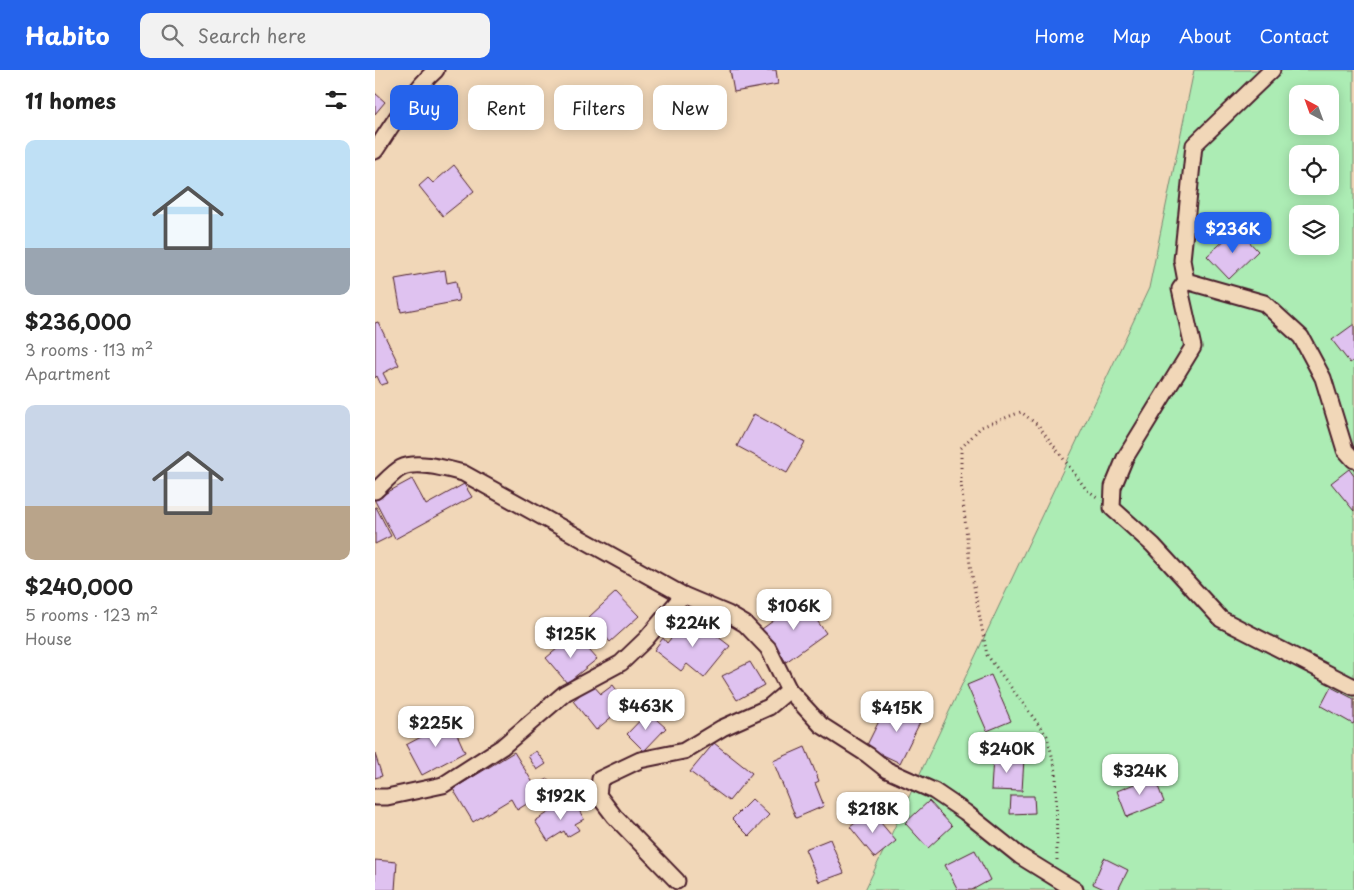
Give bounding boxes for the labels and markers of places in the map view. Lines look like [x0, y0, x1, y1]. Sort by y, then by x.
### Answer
pin: $236K [1198, 212, 1268, 254]
pin: $106K [759, 588, 829, 631]
pin: $224K [658, 606, 728, 648]
pin: $125K [536, 616, 606, 659]
pin: $463K [611, 688, 681, 731]
pin: $415K [862, 690, 932, 733]
pin: $225K [401, 706, 471, 748]
pin: $240K [972, 732, 1042, 774]
pin: $324K [1105, 754, 1175, 796]
pin: $192K [526, 778, 596, 821]
pin: $218K [838, 792, 908, 834]

